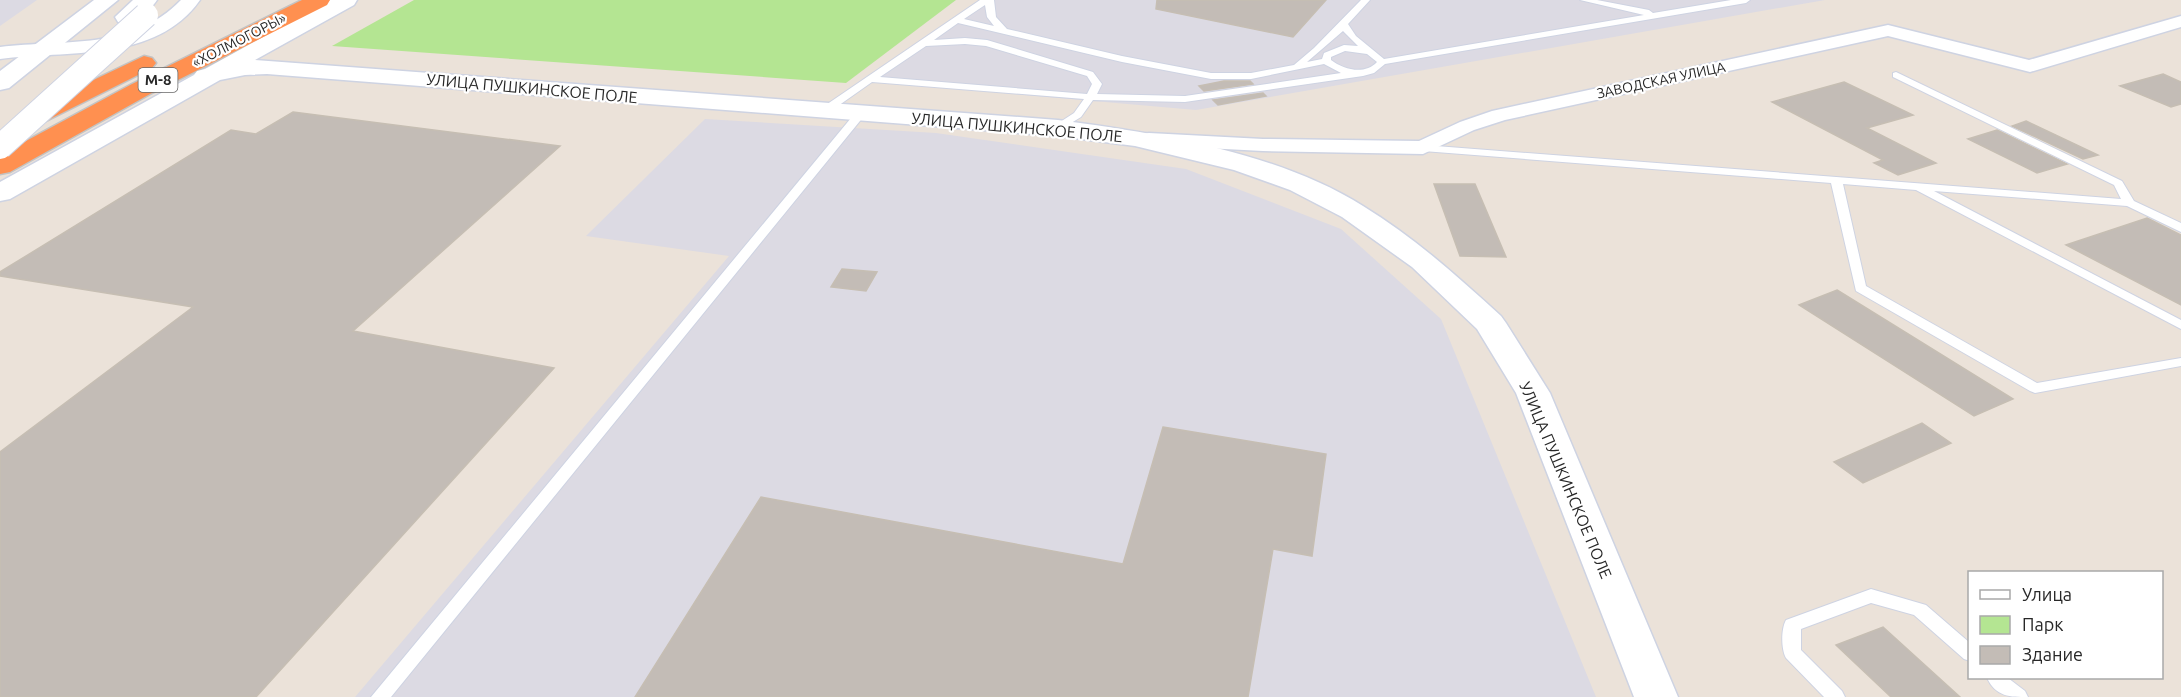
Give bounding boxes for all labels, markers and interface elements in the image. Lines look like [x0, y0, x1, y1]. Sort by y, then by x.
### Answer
street label: «ХОЛМОГОРЫ» [190, 9, 289, 70]
street label: ЗАВОДСКАЯ УЛИЦА [1595, 59, 1727, 101]
road number: М-8 [138, 68, 178, 92]
street label: УЛИЦА ПУШКИНСКОЕ ПОЛЕ [426, 70, 638, 106]
street label: УЛИЦА ПУШКИНСКОЕ ПОЛЕ [911, 109, 1123, 145]
street label: УЛИЦА ПУШКИНСКОЕ ПОЛЕ [1516, 379, 1616, 581]
legend [1968, 571, 2163, 679]
text: Улица [2022, 584, 2072, 604]
text: Парк [2022, 614, 2063, 634]
text: Здание [2022, 644, 2083, 664]

